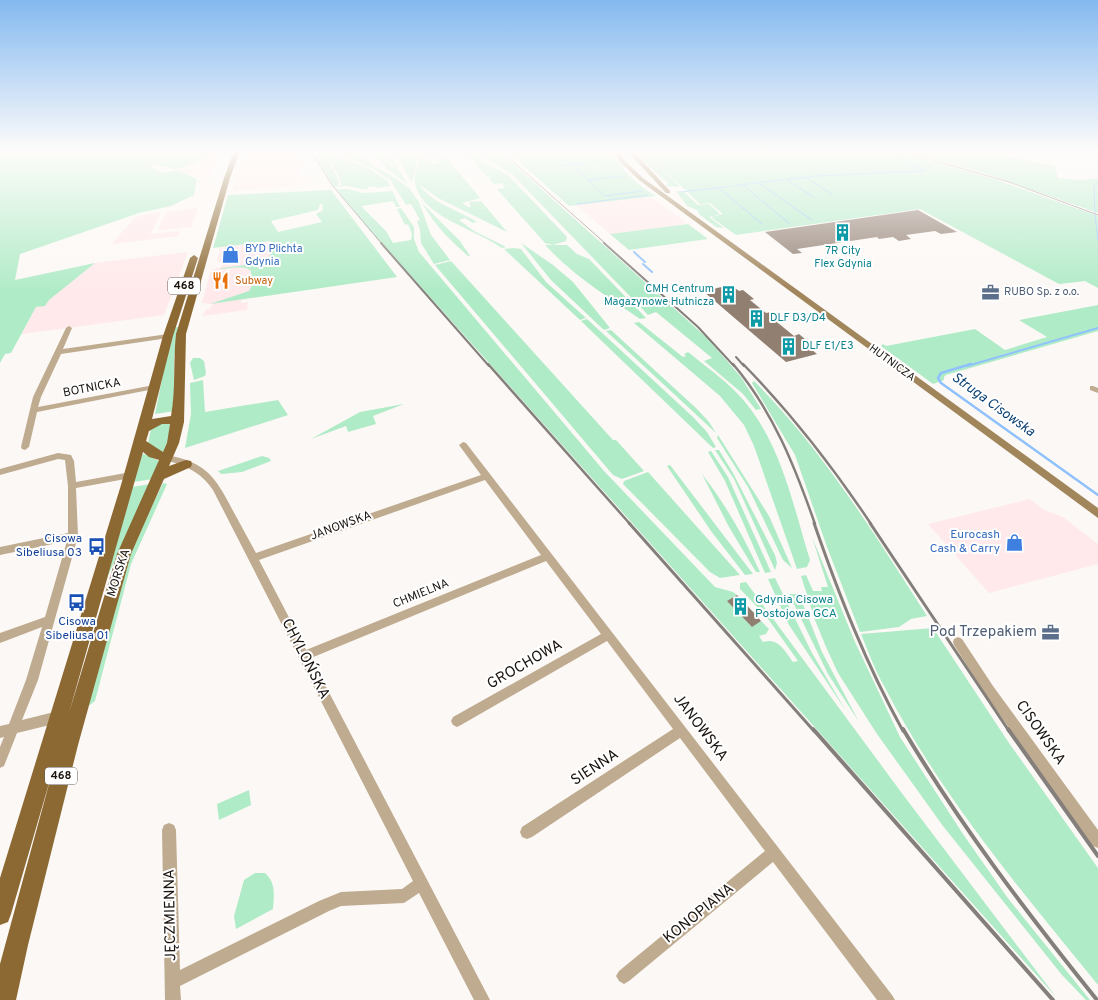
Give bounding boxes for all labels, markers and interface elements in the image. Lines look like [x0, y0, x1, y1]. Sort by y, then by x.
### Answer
building icon: 7R City Flex Gdynia [833, 223, 853, 243]
place label: BYD Plichta Gdynia [245, 242, 303, 269]
place label: 7R City Flex Gdynia [814, 244, 872, 271]
shop icon: BYD Plichta Gdynia [221, 245, 241, 265]
restaurant icon: Subway [211, 271, 231, 291]
place label: Subway [235, 274, 273, 288]
road number: 468 [168, 278, 200, 294]
place label: CMH Centrum Magazynowe Hutnicza [604, 282, 714, 309]
office icon: RUBO Sp. z o.o. [980, 282, 1000, 302]
building icon: CMH Centrum Magazynowe Hutnicza [718, 285, 738, 305]
place label: RUBO Sp. z o.o. [1004, 285, 1079, 299]
building icon: DLF D3/D4 [746, 308, 766, 328]
place label: DLF D3/D4 [770, 311, 826, 325]
building icon: DLF E1/E3 [778, 336, 798, 356]
place label: DLF E1/E3 [802, 339, 854, 353]
street label: HUTNICZA [866, 341, 918, 385]
water label: Struga Cisowska [948, 369, 1038, 441]
street label: BOTNICKA [62, 375, 122, 401]
street label: JANOWSKA [308, 508, 374, 544]
place label: Eurocash Cash & Carry [930, 527, 1000, 557]
place label: Cisowa Sibeliusa 03 [16, 531, 82, 561]
shop icon: Eurocash Cash & Carry [1004, 532, 1024, 552]
bus stop icon: Cisowa Sibeliusa 03 [86, 536, 106, 556]
street label: MORSKA [104, 547, 134, 599]
street label: CHMIELNA [391, 575, 451, 613]
place label: Gdynia Cisowa Postojowa GCA [755, 592, 837, 622]
bus stop icon: Cisowa Sibeliusa 01 [67, 593, 87, 613]
building icon: Gdynia Cisowa Postojowa GCA [731, 597, 751, 617]
place label: Cisowa Sibeliusa 01 [45, 614, 109, 644]
street label: CHYLOŃSKA [277, 615, 334, 703]
office icon: Pod Trzepakiem [1041, 622, 1061, 642]
place label: Pod Trzepakiem [930, 623, 1037, 642]
street label: GROCHOWA [484, 636, 566, 694]
street label: JANOWSKA [668, 690, 732, 766]
street label: CISOWSKA [1011, 697, 1069, 769]
street label: SIENNA [568, 746, 622, 790]
road number: 468 [45, 768, 77, 784]
street label: JĘCZMIENNA [161, 869, 181, 961]
street label: KONOPIANA [660, 880, 738, 948]

